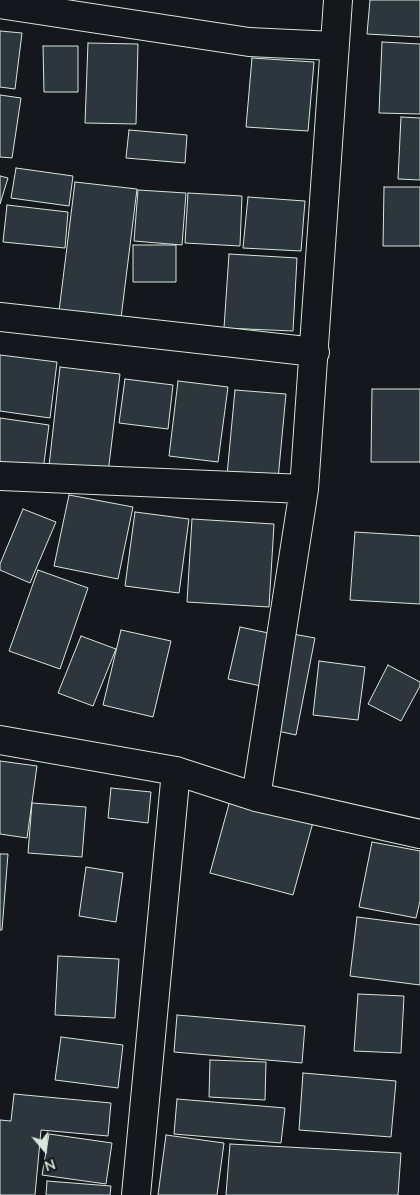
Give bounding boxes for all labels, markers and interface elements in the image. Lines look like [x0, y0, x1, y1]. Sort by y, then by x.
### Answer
north arrow [20, 1125, 70, 1175]
text: N [42, 1154, 58, 1175]

